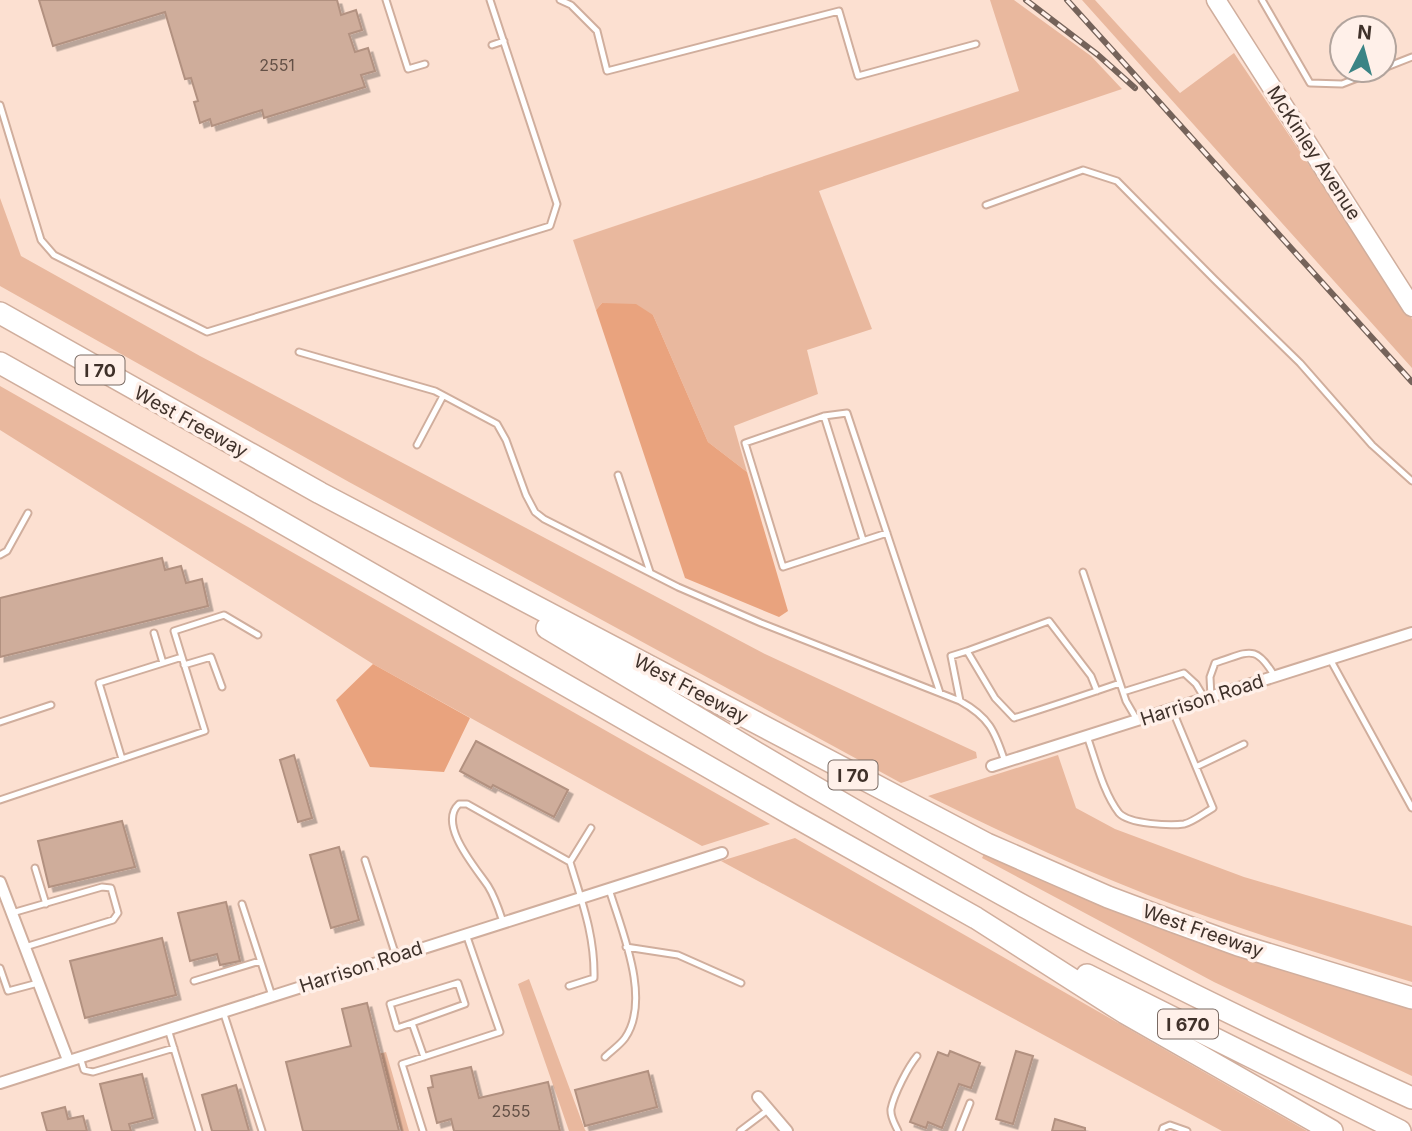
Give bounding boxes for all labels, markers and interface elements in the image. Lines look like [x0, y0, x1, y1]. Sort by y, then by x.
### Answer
north arrow [1328, 14, 1398, 84]
text: N [1356, 20, 1373, 45]
house number: 2551 [259, 55, 295, 75]
street label: McKinley Avenue [1262, 82, 1366, 224]
road number: I 70 [76, 356, 124, 384]
street label: West Freeway [130, 381, 252, 463]
street label: West Freeway [630, 649, 752, 729]
street label: Harrison Road [1138, 669, 1266, 731]
road number: I 70 [828, 760, 878, 790]
street label: West Freeway [1140, 900, 1267, 963]
street label: Harrison Road [297, 936, 425, 998]
road number: I 670 [1158, 1009, 1218, 1038]
house number: 2555 [492, 1101, 530, 1121]

